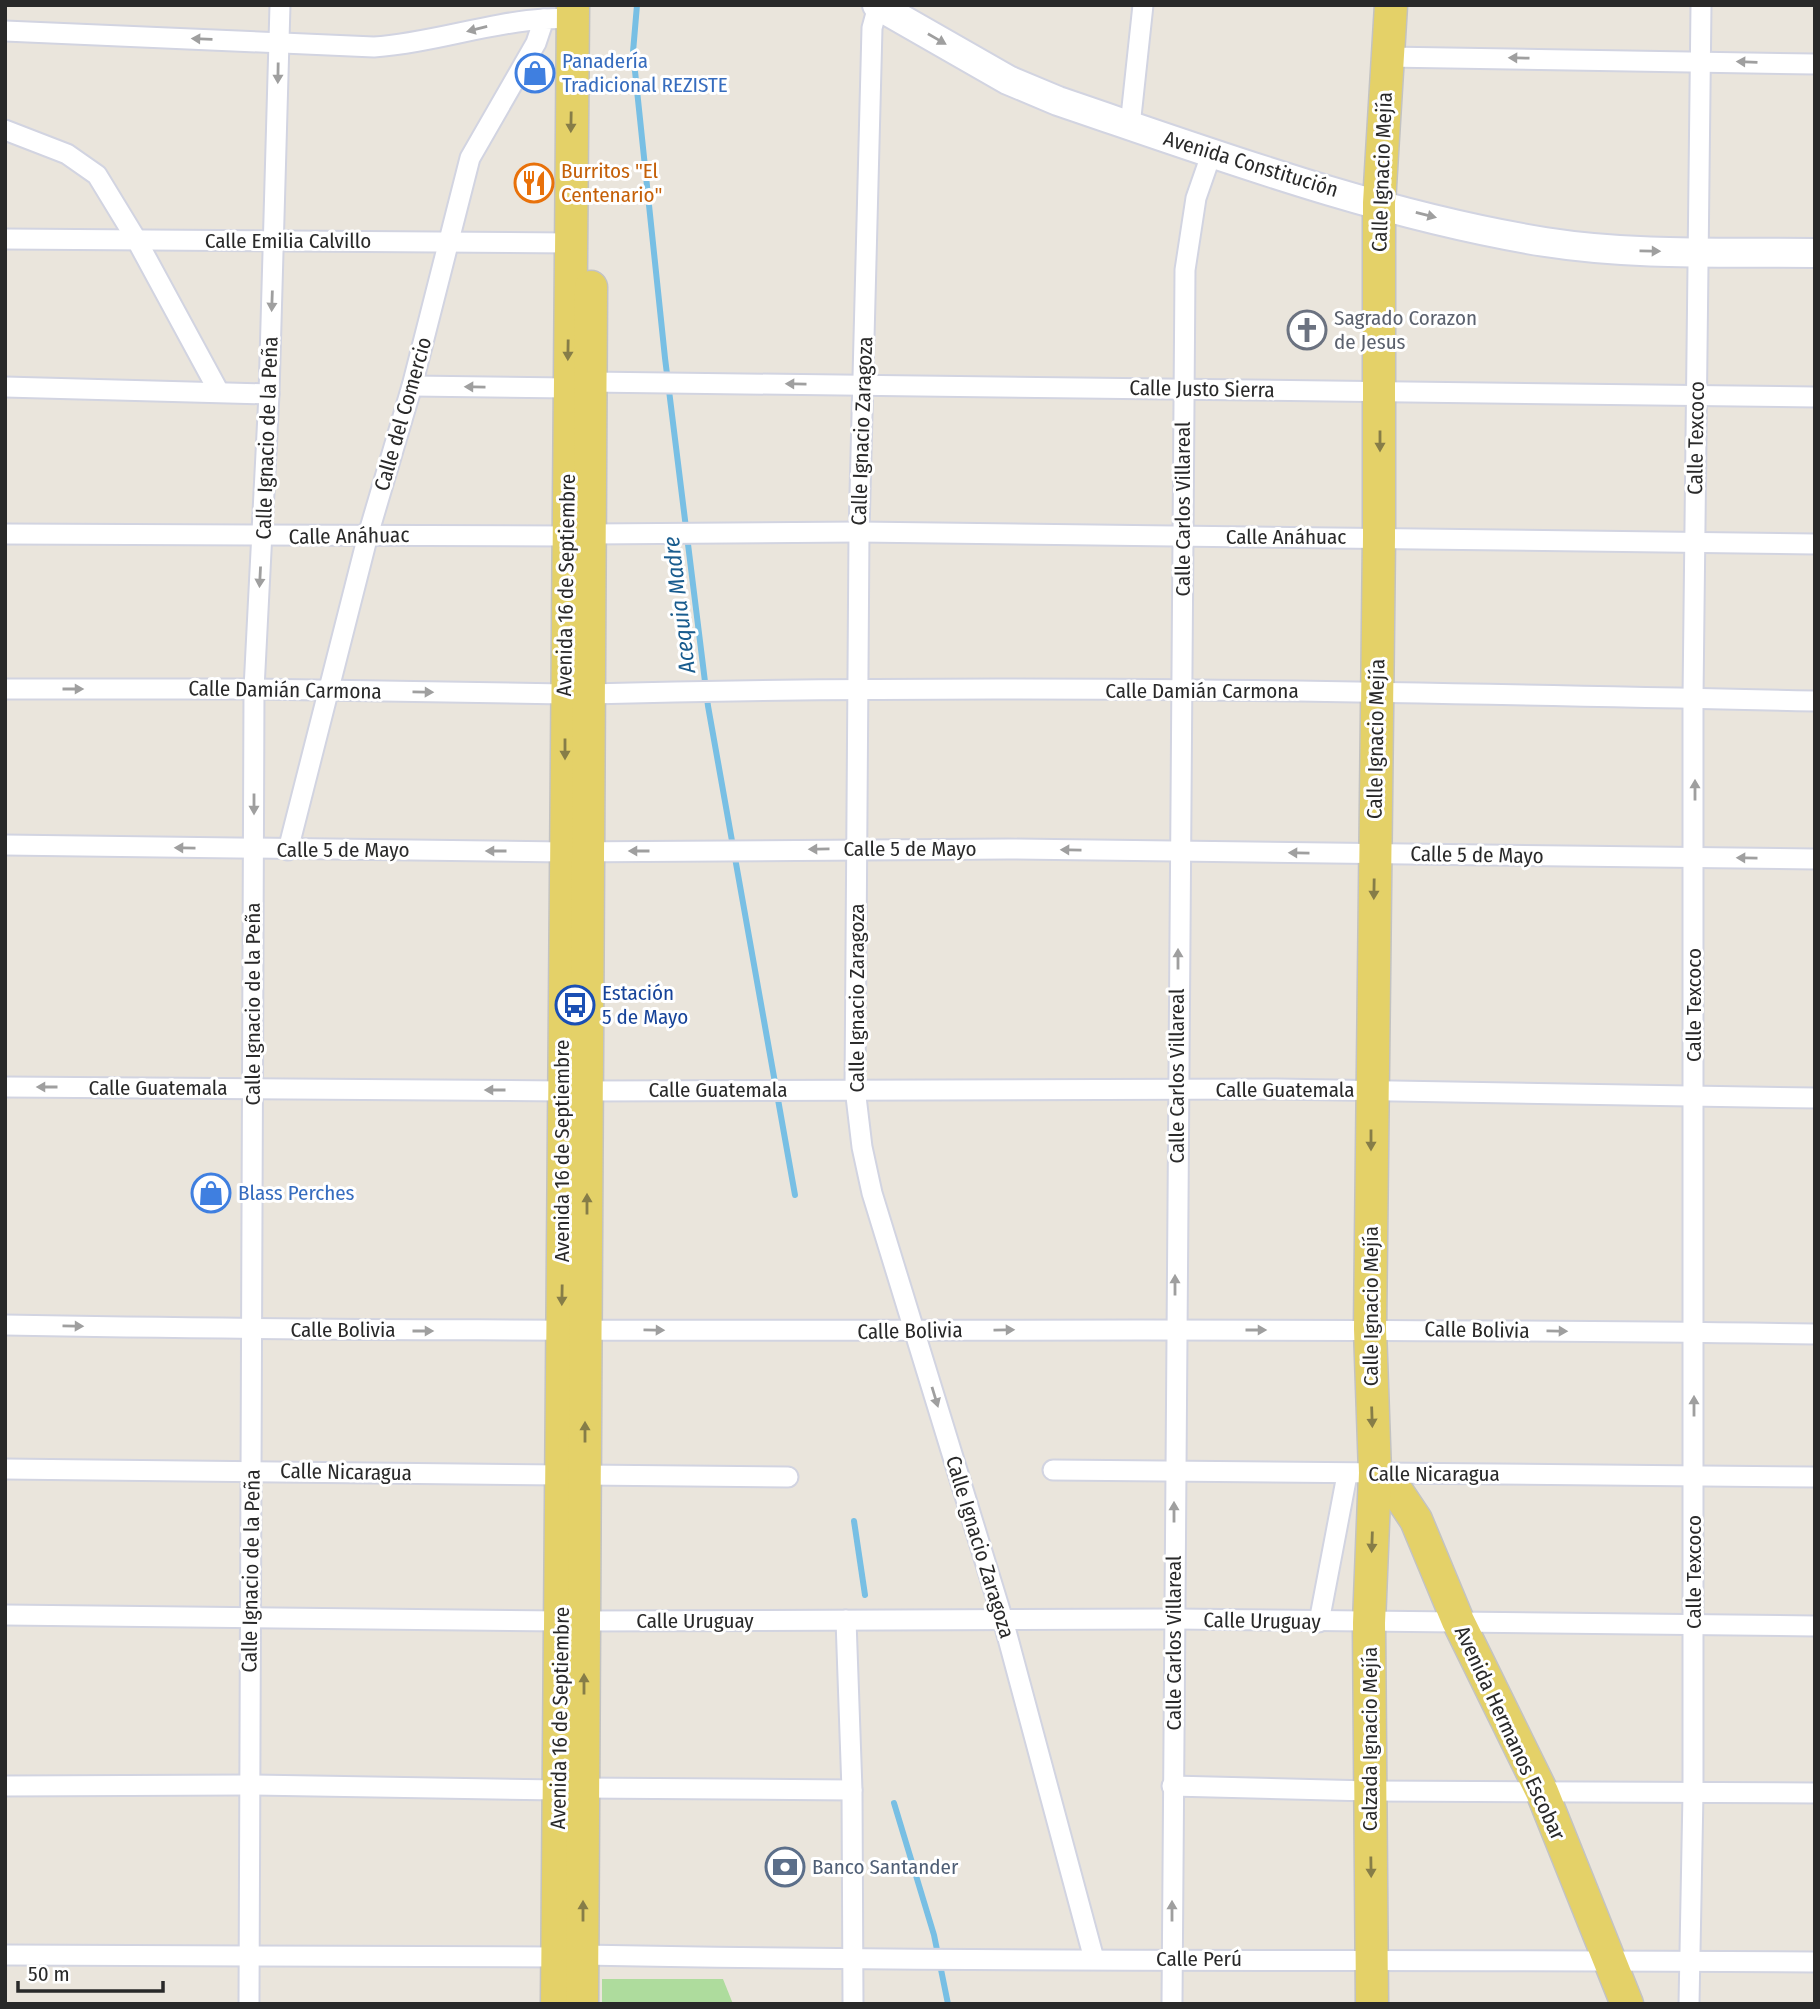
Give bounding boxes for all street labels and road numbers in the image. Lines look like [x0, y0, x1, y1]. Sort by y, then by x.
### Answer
street label: Calle Ignacio Mejía [1366, 91, 1398, 253]
street label: Avenida Constitución [1161, 125, 1341, 203]
street label: Calle Emilia Calvillo [205, 228, 371, 254]
street label: Calle del Comercio [369, 334, 437, 494]
street label: Calle Ignacio de la Peña [250, 336, 284, 540]
street label: Calle Ignacio Zaragoza [846, 336, 878, 526]
street label: Calle Justo Sierra [1129, 375, 1275, 403]
street label: Calle Texcoco [1682, 381, 1710, 495]
street label: Calle Carlos Villareal [1170, 421, 1196, 597]
street label: Avenida 16 de Septiembre [551, 474, 581, 696]
street label: Calle Anáhuac [289, 522, 410, 550]
street label: Calle Anáhuac [1226, 524, 1346, 550]
street label: Calle Ignacio Mejía [1362, 659, 1390, 819]
street label: Calle Damián Carmona [188, 675, 382, 705]
street label: Calle Damián Carmona [1105, 678, 1299, 704]
street label: Calle 5 de Mayo [843, 836, 977, 862]
street label: Calle 5 de Mayo [276, 837, 410, 863]
street label: Calle 5 de Mayo [1410, 841, 1544, 869]
street label: Calle Ignacio de la Peña [240, 902, 266, 1106]
street label: Calle Ignacio Zaragoza [844, 903, 870, 1093]
street label: Calle Texcoco [1681, 948, 1707, 1062]
street label: Calle Carlos Villareal [1164, 988, 1190, 1164]
street label: Avenida 16 de Septiembre [549, 1040, 575, 1262]
street label: Calle Guatemala [88, 1075, 228, 1101]
street label: Calle Guatemala [648, 1077, 788, 1103]
street label: Calle Guatemala [1215, 1077, 1355, 1103]
street label: Calle Ignacio Mejía [1358, 1226, 1384, 1386]
street label: Calle Bolivia [1424, 1316, 1530, 1344]
street label: Calle Bolivia [290, 1317, 396, 1343]
street label: Calle Bolivia [857, 1317, 963, 1345]
street label: Calle Ignacio Zaragoza [940, 1453, 1020, 1641]
street label: Calle Nicaragua [280, 1458, 412, 1486]
street label: Calle Nicaragua [1368, 1461, 1500, 1487]
street label: Calle Ignacio de la Peña [236, 1469, 266, 1673]
street label: Calle Texcoco [1681, 1515, 1707, 1629]
street label: Calle Carlos Villareal [1161, 1555, 1187, 1731]
street label: Avenida 16 de Septiembre [545, 1607, 575, 1829]
street label: Calle Uruguay [1203, 1607, 1322, 1635]
street label: Calle Uruguay [636, 1608, 754, 1634]
street label: Avenida Hermanos Escobar [1449, 1622, 1571, 1845]
street label: Calzada Ignacio Mejía [1357, 1647, 1383, 1831]
street label: Calle Perú [1156, 1946, 1242, 1972]

